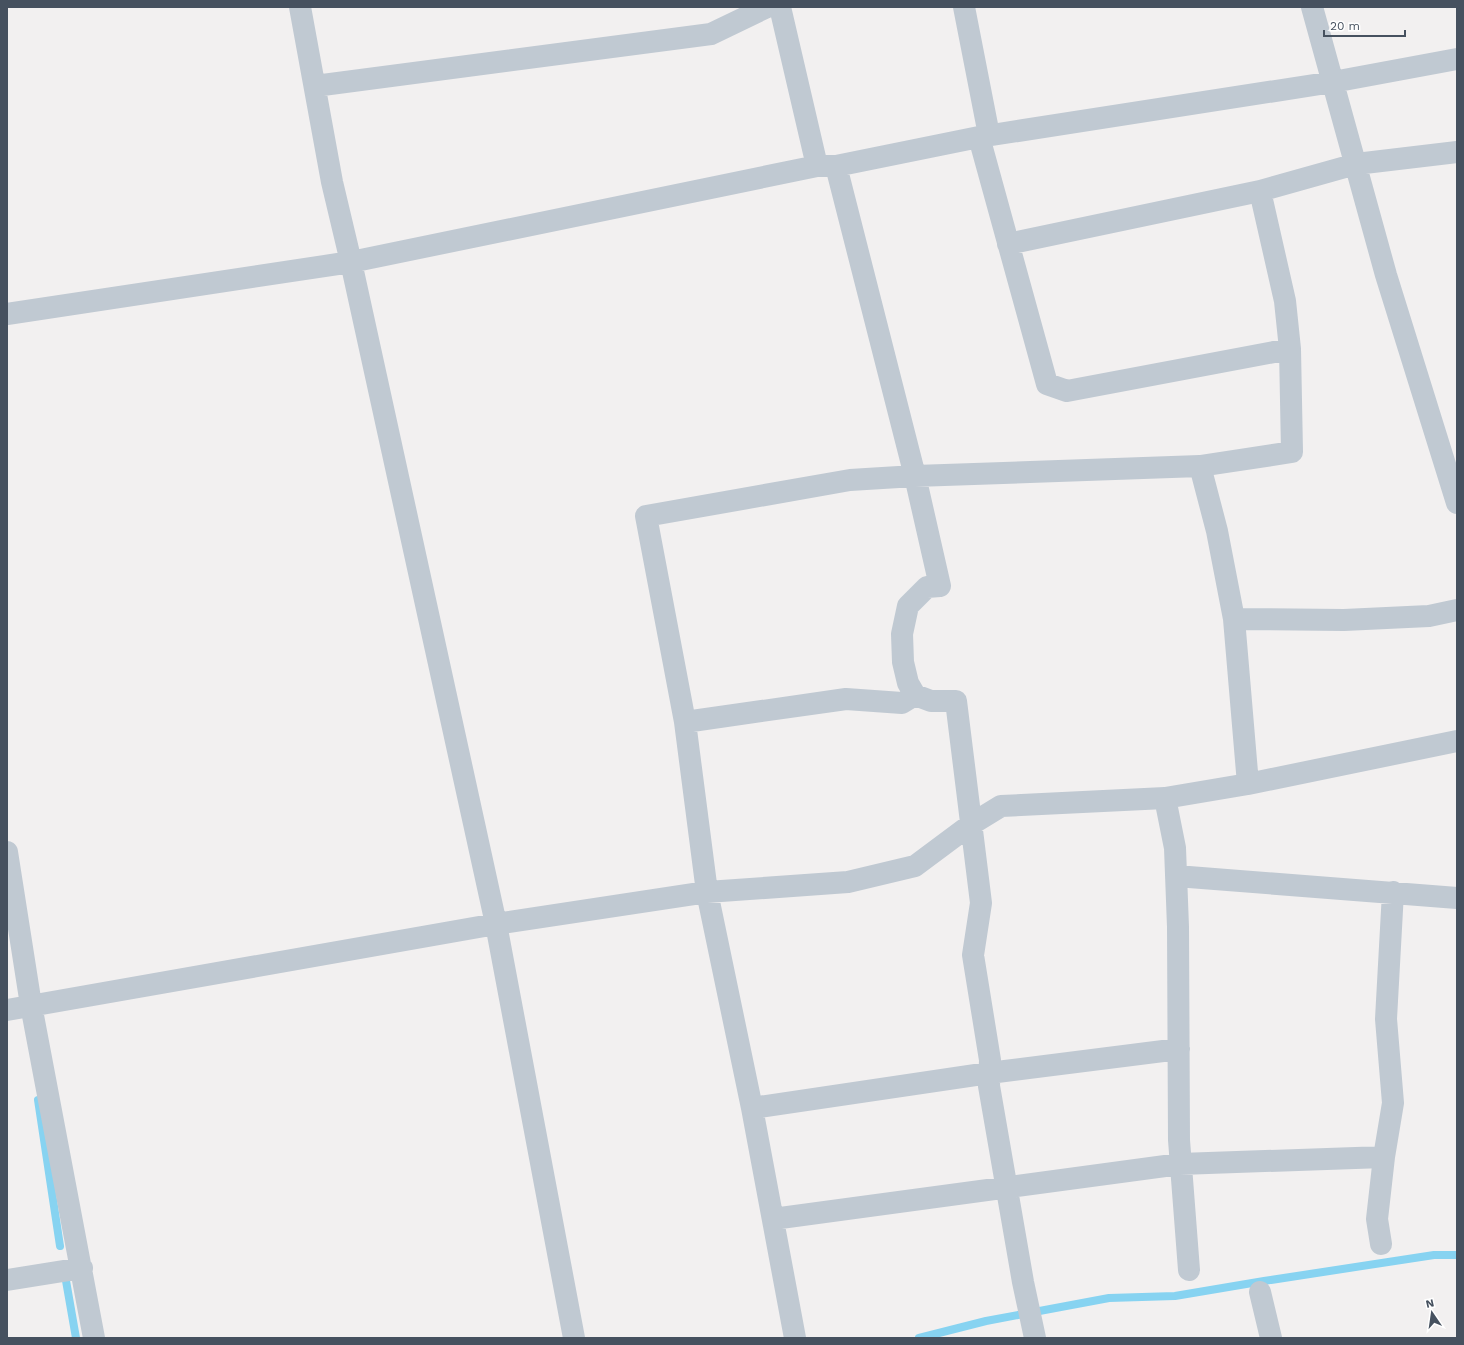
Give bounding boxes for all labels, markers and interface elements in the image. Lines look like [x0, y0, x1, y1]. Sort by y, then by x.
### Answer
scale bar [1324, 12, 1405, 38]
text: 20 m [1330, 19, 1360, 33]
north arrow [1412, 1293, 1452, 1333]
text: N [1424, 1296, 1435, 1311]

